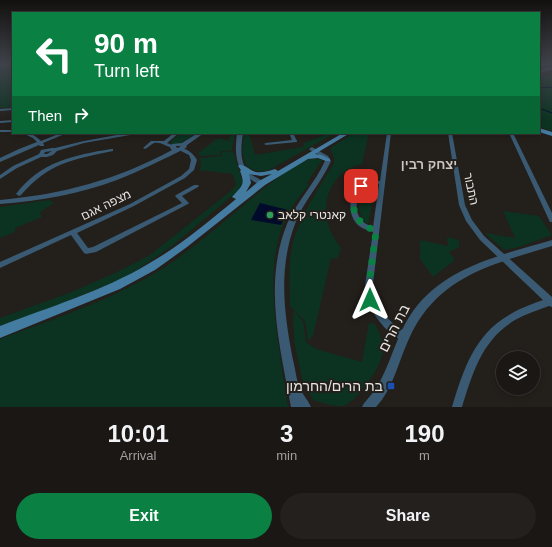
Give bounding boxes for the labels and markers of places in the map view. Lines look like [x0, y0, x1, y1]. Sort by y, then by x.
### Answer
pin [344, 169, 378, 203]
place label: קאנטרי קלאב [278, 208, 346, 222]
marker: קאנטרי קלאב [265, 210, 275, 220]
place label: בת הרים/החרמון [286, 378, 383, 394]
marker: בת הרים/החרמון [386, 381, 396, 391]

